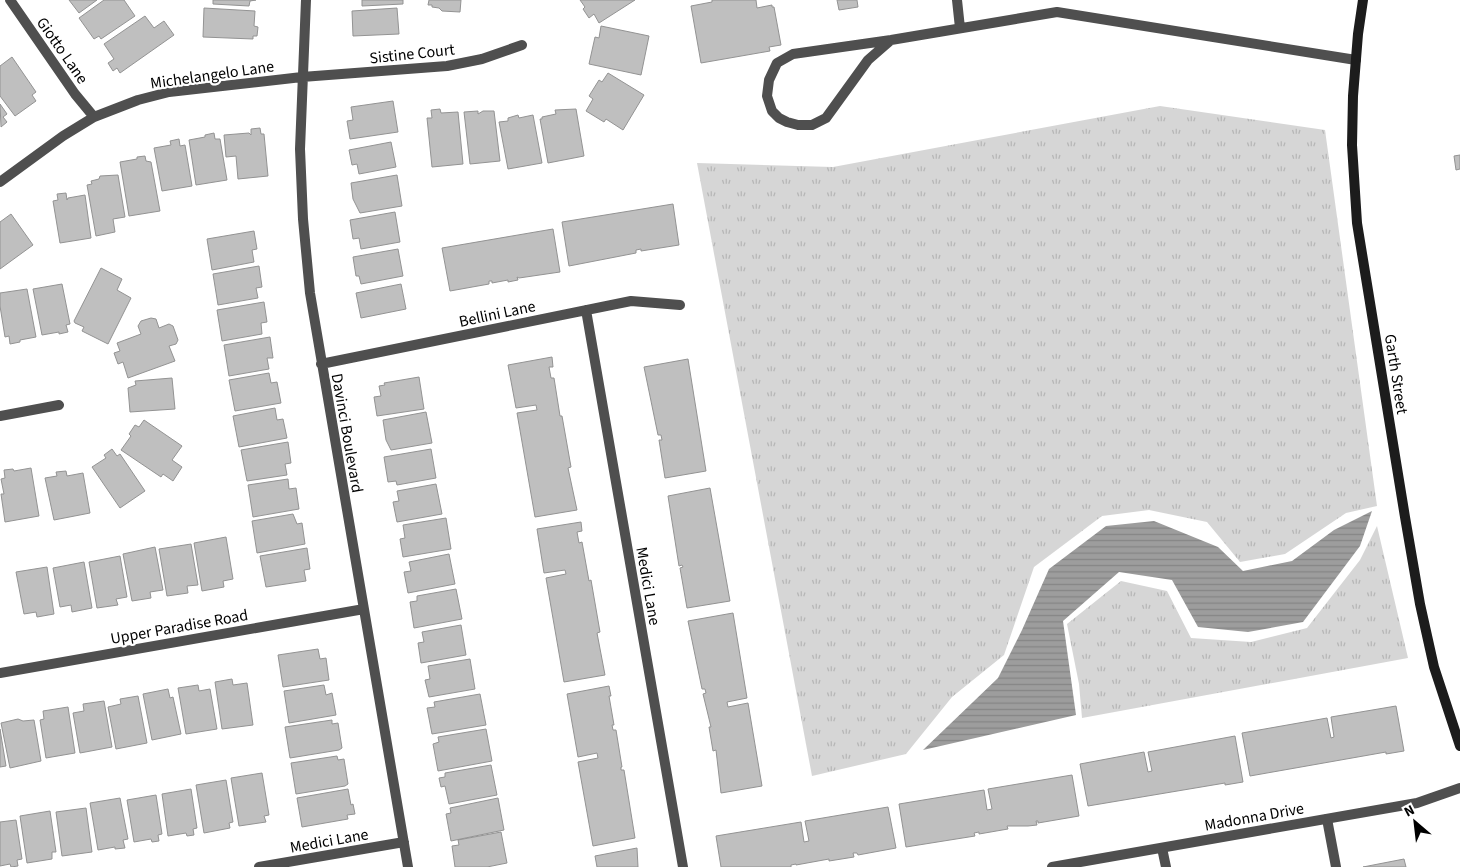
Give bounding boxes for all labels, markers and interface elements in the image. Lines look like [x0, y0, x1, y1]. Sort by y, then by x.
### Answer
street label: Giotto Lane [31, 13, 93, 88]
street label: Sistine Court [368, 39, 456, 69]
street label: Michelangelo Lane [149, 55, 275, 95]
street label: Bellini Lane [457, 295, 538, 333]
street label: Garth Street [1379, 332, 1413, 416]
street label: Davinci Boulevard [326, 372, 368, 495]
street label: Medici Lane [630, 545, 666, 627]
street label: Upper Paradise Road [109, 604, 250, 650]
street label: Madonna Drive [1203, 797, 1306, 837]
north arrow [1390, 797, 1440, 847]
text: N [1401, 800, 1418, 822]
street label: Medici Lane [288, 823, 370, 859]

